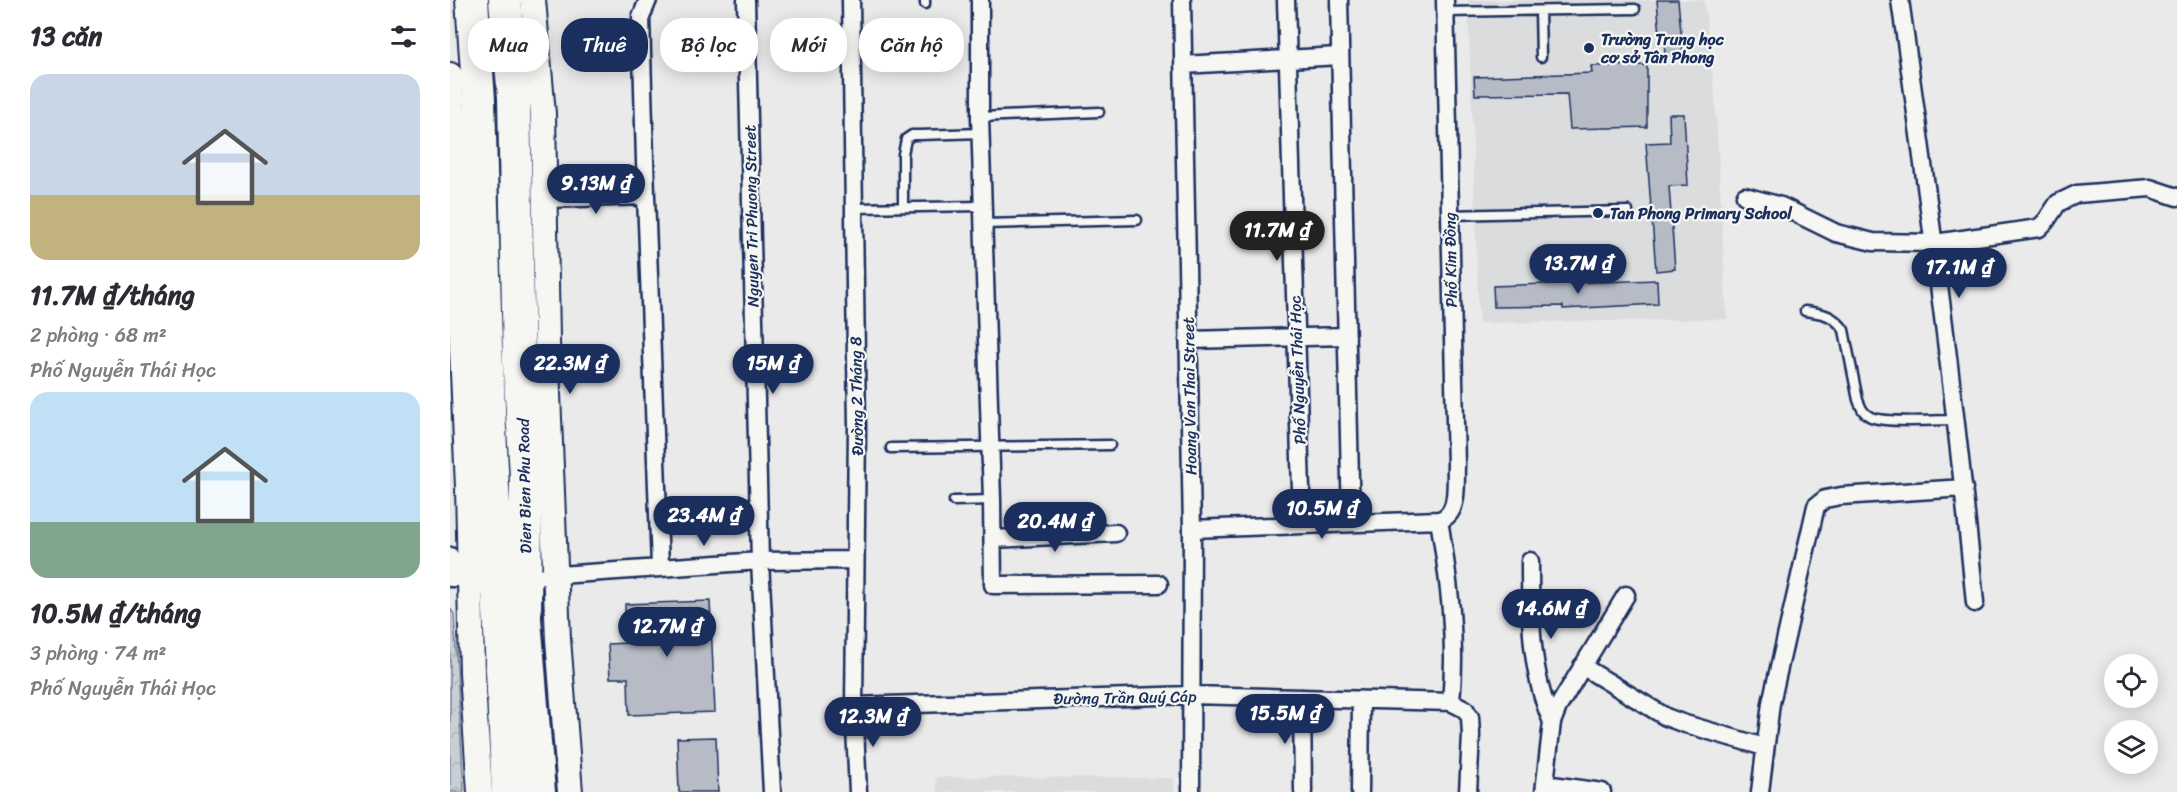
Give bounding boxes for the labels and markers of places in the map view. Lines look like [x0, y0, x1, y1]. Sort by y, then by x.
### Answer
place label: Trường Trung học cơ sở Tân Phong [1600, 25, 1725, 72]
marker: Trường Trung học cơ sở Tân Phong [1582, 41, 1596, 55]
pin: 9.13M ₫ [541, 164, 651, 215]
place label: Tan Phong Primary School [1610, 199, 1793, 228]
marker: Tan Phong Primary School [1591, 206, 1605, 220]
pin: 11.7M ₫ [1222, 211, 1332, 262]
pin: 13.7M ₫ [1523, 244, 1633, 295]
pin: 17.1M ₫ [1904, 248, 2014, 299]
pin: 22.3M ₫ [515, 344, 625, 395]
pin: 15M ₫ [731, 344, 815, 395]
pin: 10.5M ₫ [1267, 489, 1377, 540]
pin: 23.4M ₫ [649, 496, 759, 547]
pin: 20.4M ₫ [1000, 502, 1110, 553]
pin: 14.6M ₫ [1496, 589, 1606, 640]
pin: 12.7M ₫ [612, 607, 722, 658]
pin: 15.5M ₫ [1230, 694, 1340, 745]
pin: 12.3M ₫ [818, 697, 928, 748]

